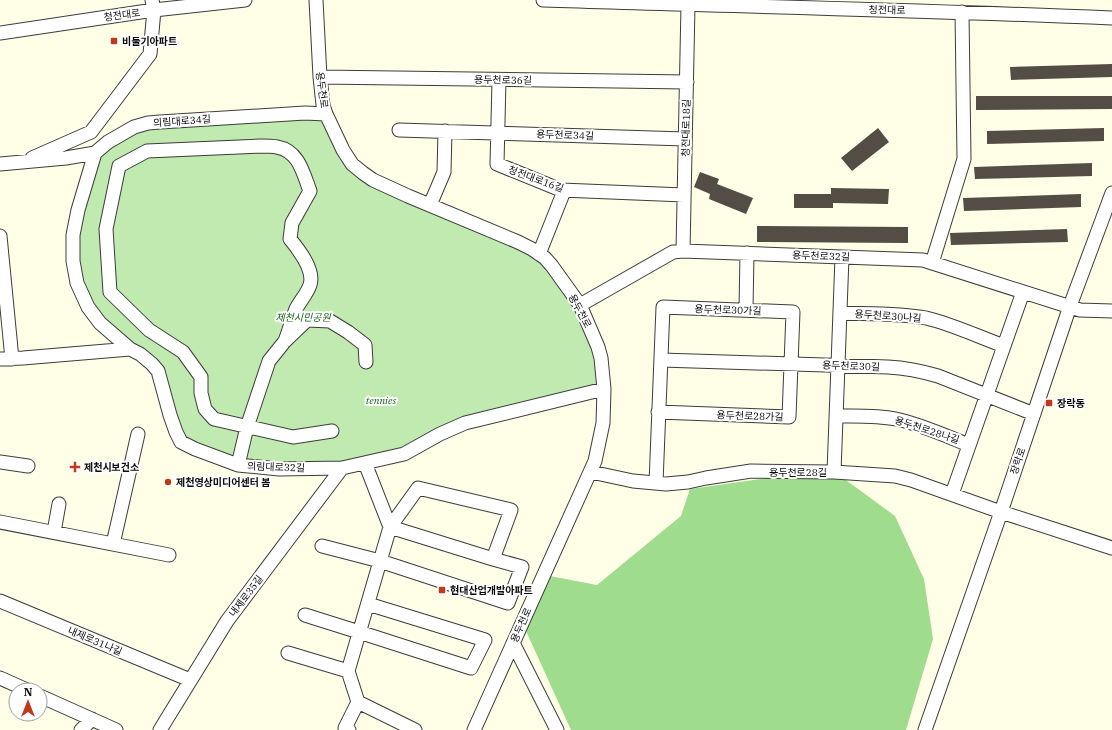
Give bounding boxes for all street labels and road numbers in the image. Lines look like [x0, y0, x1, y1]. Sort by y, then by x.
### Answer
street label: 청전대로 [868, 3, 906, 17]
street label: 청전대로 [103, 6, 141, 24]
street label: 용두천로 [313, 71, 331, 109]
street label: 용두천로36길 [474, 73, 532, 87]
street label: 청전대로18길 [679, 99, 693, 157]
street label: 의림대로34길 [153, 112, 211, 130]
street label: 용두천로34길 [536, 127, 594, 143]
street label: 청전대로16길 [507, 163, 565, 195]
street label: 용두천로32길 [792, 248, 850, 264]
street label: 용두천로 [566, 292, 594, 330]
street label: 용두천로30가길 [694, 302, 762, 318]
street label: 용두천로30나길 [854, 307, 922, 325]
street label: 용두천로30길 [822, 358, 880, 374]
street label: 용두천로28가길 [716, 408, 784, 424]
street label: 용두천로28나길 [893, 413, 961, 447]
street label: 장락로 [1007, 446, 1029, 476]
street label: 의림대로32길 [247, 459, 305, 475]
street label: 용두천로28길 [769, 466, 827, 479]
street label: 내제로35길 [226, 573, 266, 619]
street label: 용두천로 [508, 606, 534, 644]
street label: 내제로31나길 [66, 624, 124, 658]

